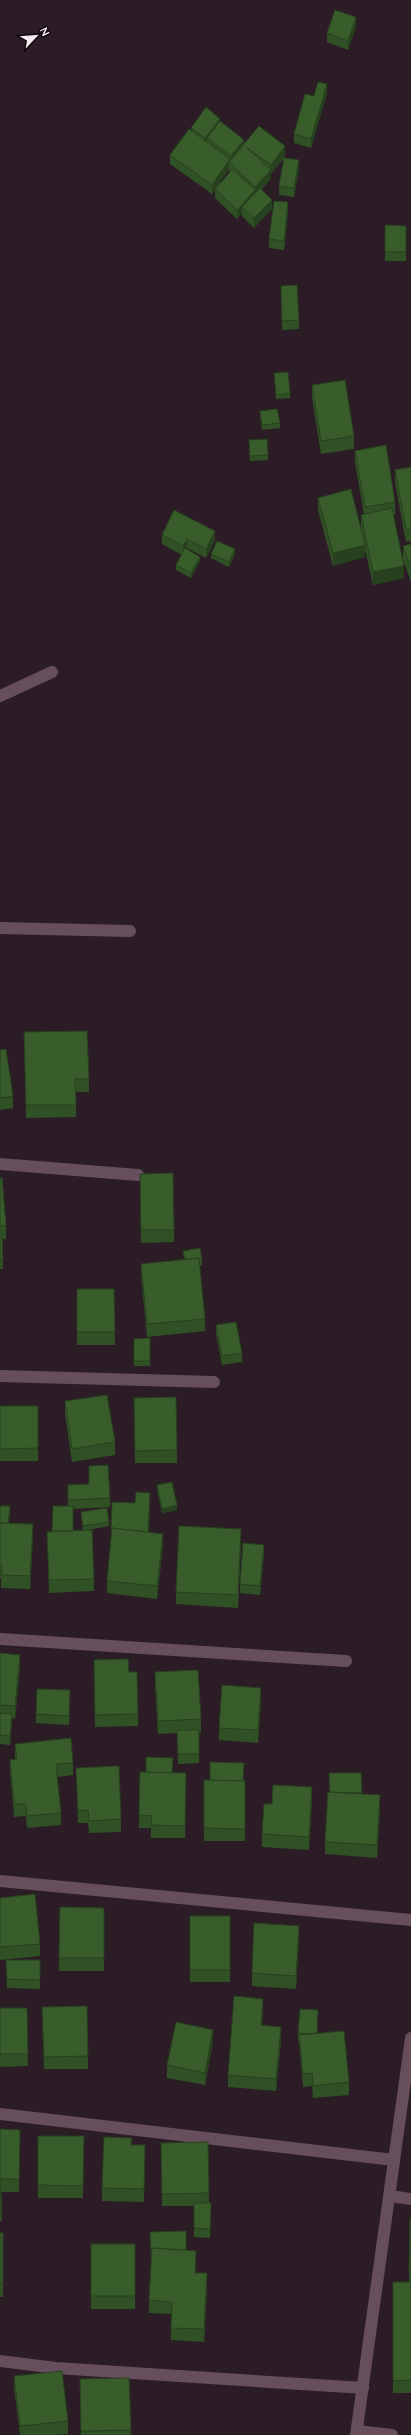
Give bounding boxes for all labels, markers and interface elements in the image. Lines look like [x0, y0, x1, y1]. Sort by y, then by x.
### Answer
north arrow [16, 16, 56, 56]
text: N [37, 25, 53, 38]

